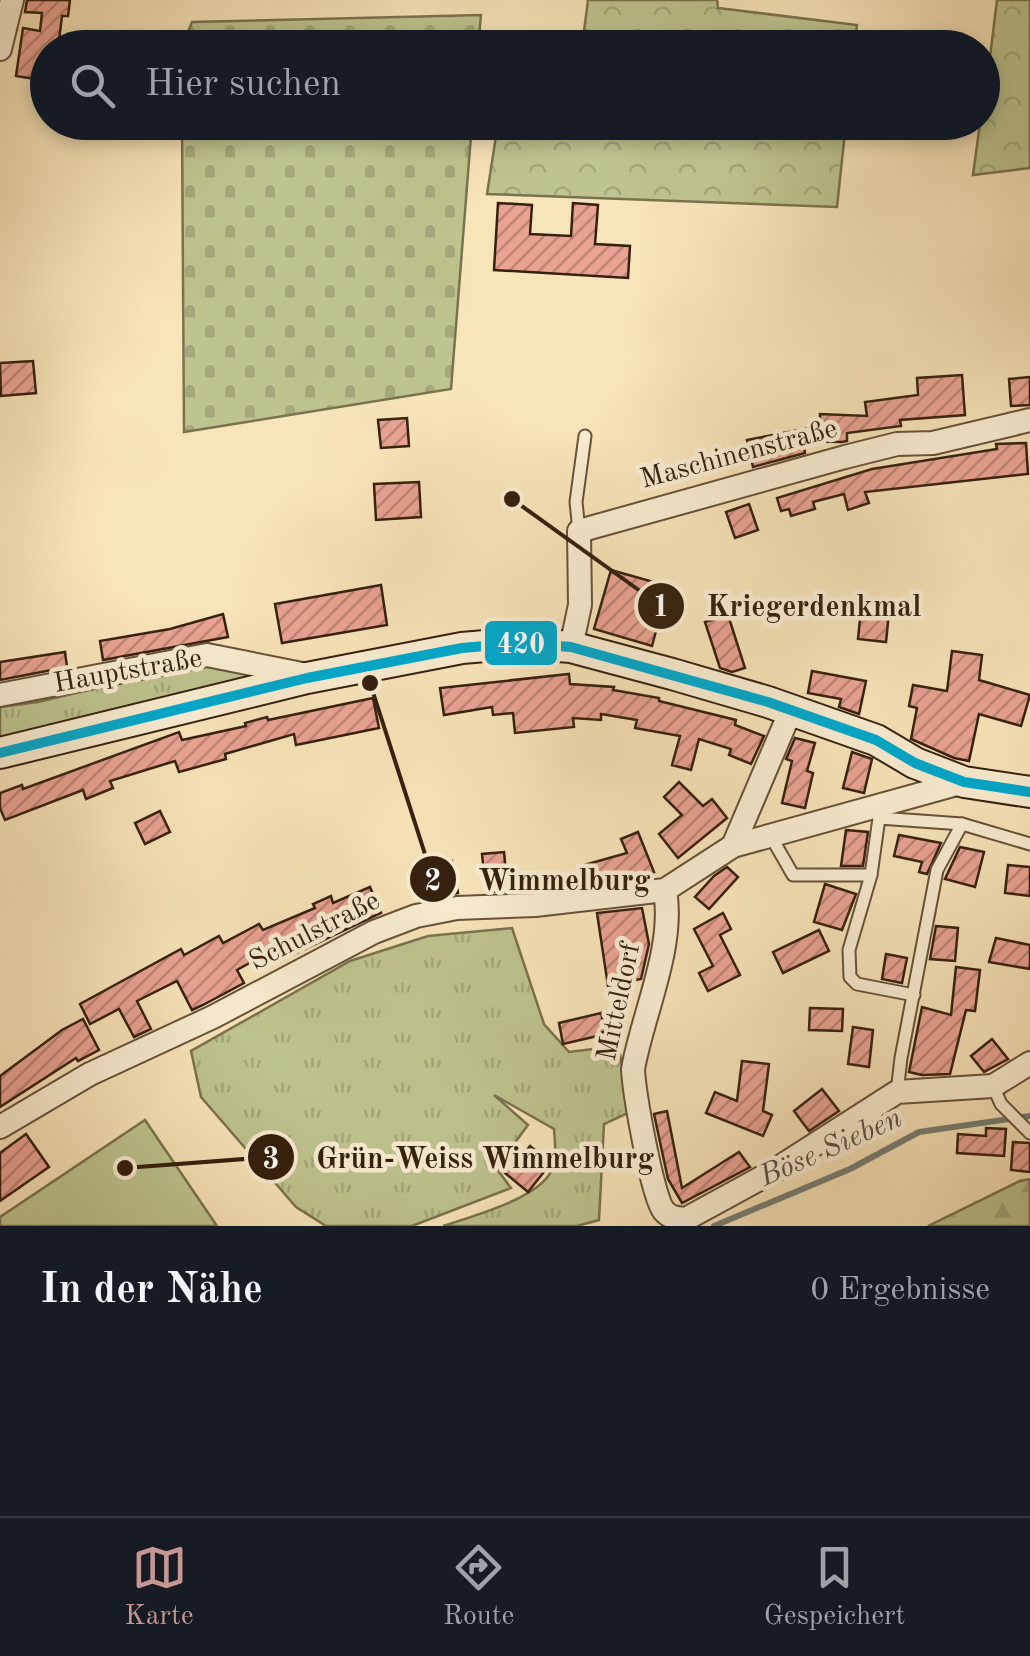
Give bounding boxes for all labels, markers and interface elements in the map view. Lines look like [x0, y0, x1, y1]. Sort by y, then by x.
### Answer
search box [30, 30, 1000, 140]
icon: search [65, 58, 120, 113]
text: Hier suchen [145, 66, 341, 104]
street label: Maschinenstraße [638, 415, 840, 495]
callout: Kriegerdenkmal [636, 576, 942, 636]
text: 1 [652, 593, 670, 623]
text: Kriegerdenkmal [706, 593, 922, 623]
line badge: 420 [483, 619, 559, 667]
text: 420 [497, 632, 545, 660]
street label: Hauptstraße [52, 645, 204, 699]
callout: Wimmelburg [408, 849, 671, 909]
text: 2 [424, 867, 442, 897]
text: Wimmelburg [478, 867, 651, 897]
street label: Schulstraße [245, 887, 385, 977]
street label: Mitteldorf [594, 939, 647, 1064]
water label: Böse Sieben [754, 1103, 907, 1193]
callout: Grün-Weiss Wimmelburg [246, 1127, 674, 1187]
text: 3 [262, 1145, 280, 1175]
text: Grün-Weiss Wimmelburg [316, 1145, 654, 1175]
text: In der Nähe [40, 1270, 263, 1312]
text: 0 Ergebnisse [810, 1275, 990, 1307]
tab: Karte [125, 1540, 194, 1635]
tab: Route [443, 1540, 514, 1635]
tab: Gespeichert [764, 1540, 905, 1635]

